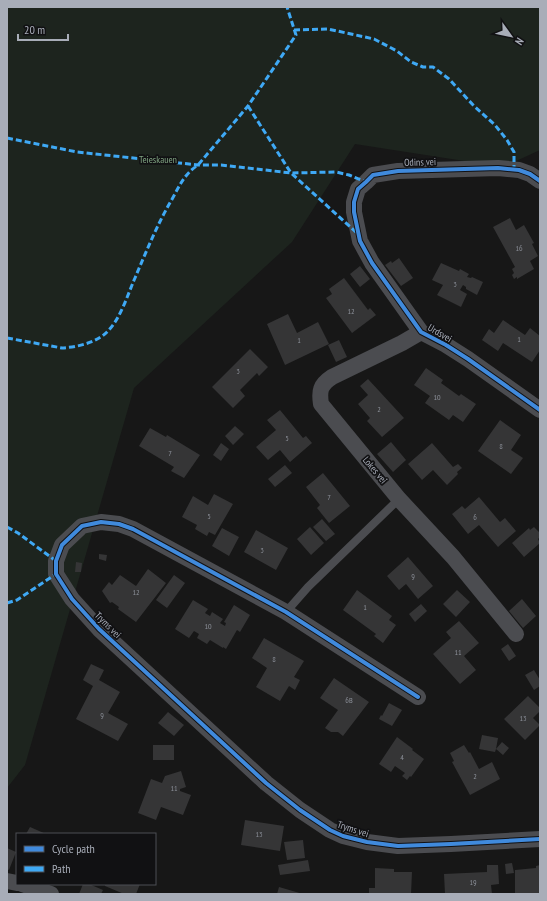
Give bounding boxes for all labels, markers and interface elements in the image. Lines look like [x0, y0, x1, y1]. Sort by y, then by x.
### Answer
scale bar [18, 16, 68, 42]
north arrow [491, 16, 531, 56]
text: 20 m [24, 22, 45, 37]
text: N [512, 35, 527, 48]
park label: Teieskauen [139, 153, 177, 166]
street label: Odins vei [404, 155, 436, 169]
house number: 16 [515, 243, 523, 253]
house number: 3 [453, 279, 457, 289]
house number: 12 [347, 306, 355, 316]
street label: Urdsvei [426, 321, 454, 345]
house number: 1 [517, 334, 521, 344]
house number: 1 [297, 335, 301, 345]
house number: 3 [236, 366, 240, 376]
house number: 10 [433, 392, 441, 402]
house number: 2 [377, 404, 381, 414]
house number: 5 [285, 433, 289, 443]
house number: 8 [499, 441, 503, 451]
house number: 7 [168, 448, 172, 458]
street label: Lokes vei [360, 454, 390, 486]
house number: 7 [327, 492, 331, 502]
house number: 5 [207, 511, 211, 521]
house number: 6 [473, 512, 477, 522]
house number: 3 [260, 545, 264, 555]
house number: 9 [411, 571, 415, 581]
house number: 12 [132, 587, 140, 597]
house number: 1 [363, 602, 367, 612]
street label: Tryms vei [92, 609, 124, 641]
house number: 10 [204, 621, 212, 631]
house number: 11 [454, 647, 462, 657]
house number: 8 [272, 654, 276, 664]
house number: 6B [345, 695, 353, 705]
house number: 9 [100, 710, 104, 720]
house number: 13 [519, 713, 527, 723]
house number: 4 [400, 752, 404, 762]
house number: 2 [473, 771, 477, 781]
house number: 11 [170, 783, 178, 793]
street label: Tryms vei [336, 818, 370, 840]
house number: 13 [255, 829, 263, 839]
legend [16, 833, 156, 885]
text: Cycle path [52, 841, 95, 856]
text: Path [52, 861, 70, 876]
house number: 19 [469, 877, 477, 887]

